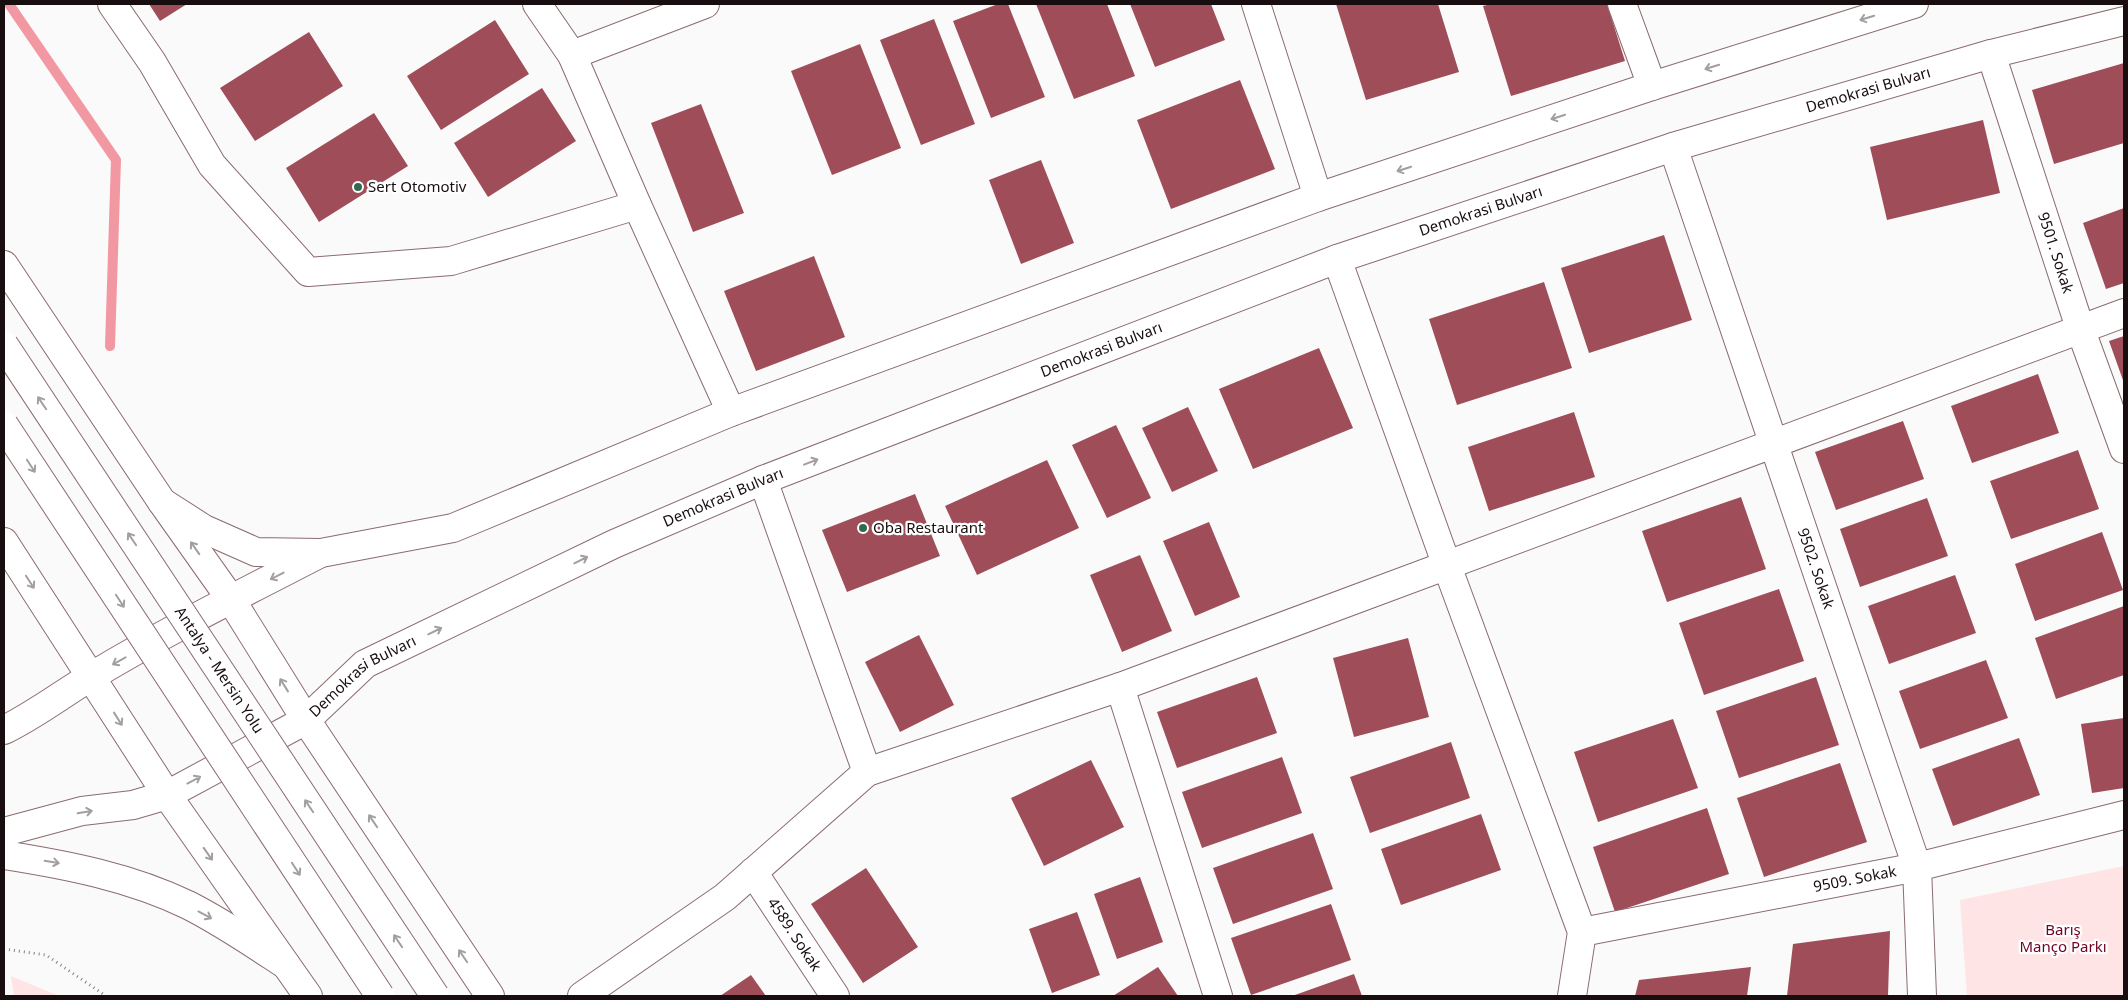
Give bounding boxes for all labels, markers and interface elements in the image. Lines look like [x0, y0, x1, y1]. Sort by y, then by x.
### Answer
one-way arrow [1860, 14, 1876, 24]
street label: Demokrasi Bulvarı [1803, 61, 1933, 117]
one-way arrow [1705, 63, 1721, 72]
one-way arrow [1550, 113, 1566, 123]
one-way arrow [1396, 165, 1412, 174]
place label: Sert Otomotiv [368, 176, 467, 196]
street label: Demokrasi Bulvarı [1416, 180, 1545, 240]
marker: Sert Otomotiv [352, 181, 364, 193]
street label: 9501. Sokak [2034, 209, 2079, 296]
street label: Demokrasi Bulvarı [1037, 316, 1165, 381]
one-way arrow [37, 396, 47, 410]
one-way arrow [803, 457, 818, 466]
one-way arrow [26, 458, 36, 472]
street label: Demokrasi Bulvarı [660, 462, 786, 531]
place label: Oba Restaurant [873, 517, 984, 537]
marker: Oba Restaurant [857, 522, 869, 534]
street label: 9502. Sokak [1794, 525, 1840, 611]
one-way arrow [127, 532, 137, 546]
one-way arrow [190, 542, 200, 556]
one-way arrow [573, 555, 588, 564]
one-way arrow [270, 571, 285, 581]
one-way arrow [26, 575, 36, 589]
one-way arrow [115, 594, 125, 608]
street label: Antalya - Mersin Yolu [171, 602, 269, 737]
one-way arrow [427, 626, 442, 635]
street label: Demokrasi Bulvarı [304, 630, 419, 721]
one-way arrow [112, 657, 127, 666]
one-way arrow [278, 678, 288, 692]
one-way arrow [113, 712, 124, 726]
one-way arrow [187, 775, 202, 785]
one-way arrow [303, 799, 313, 813]
one-way arrow [77, 806, 93, 816]
one-way arrow [367, 814, 377, 828]
one-way arrow [203, 847, 213, 861]
one-way arrow [44, 858, 60, 868]
street label: 9509. Sokak [1812, 860, 1898, 896]
one-way arrow [291, 861, 301, 875]
street label: 4589. Sokak [764, 893, 827, 975]
one-way arrow [197, 911, 212, 920]
park label: Barış Manço Parkı [2019, 919, 2107, 956]
one-way arrow [393, 934, 403, 948]
one-way arrow [458, 949, 468, 963]

